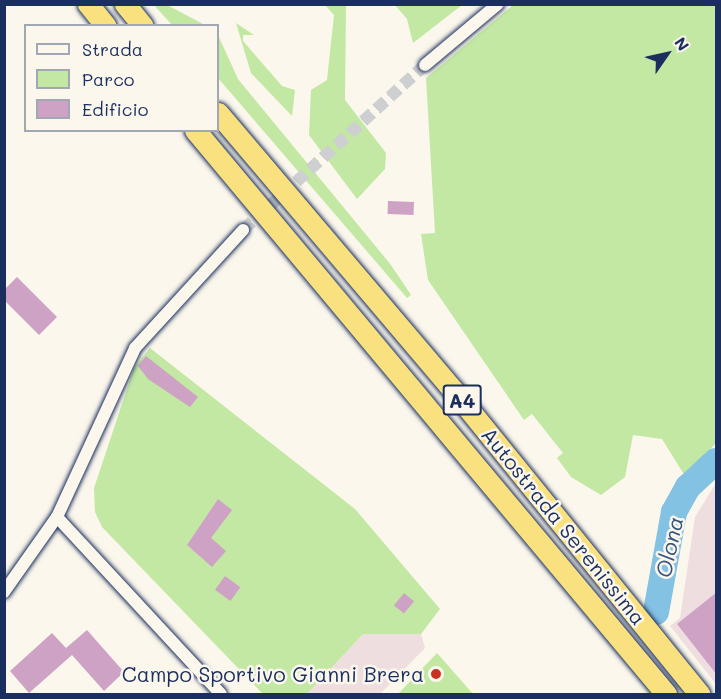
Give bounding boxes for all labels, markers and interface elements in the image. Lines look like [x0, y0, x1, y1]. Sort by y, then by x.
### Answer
legend [24, 24, 219, 132]
north arrow [637, 24, 697, 84]
text: N [670, 33, 694, 55]
text: Strada [82, 37, 143, 61]
text: Parco [82, 67, 135, 91]
text: Edificio [82, 97, 149, 121]
road number: A4 [442, 383, 482, 417]
street label: Autostrada Serenissima [476, 422, 652, 630]
water label: Olona [650, 514, 688, 580]
place label: Campo Sportivo Gianni Brera [122, 661, 424, 687]
marker: Campo Sportivo Gianni Brera [429, 667, 443, 681]

